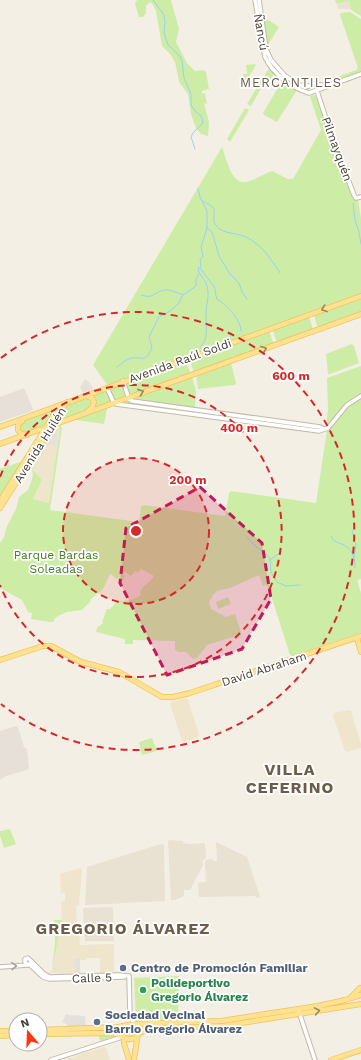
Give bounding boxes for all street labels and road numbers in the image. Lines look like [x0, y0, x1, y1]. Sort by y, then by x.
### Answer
street label: Ñancú [251, 13, 271, 51]
street label: Pilmayquén [319, 115, 355, 183]
street label: Avenida Raúl Soldi [127, 336, 233, 386]
street label: Avenida Huilén [11, 404, 69, 486]
street label: David Abraham [220, 649, 308, 689]
street label: Calle 5 [72, 970, 112, 986]

